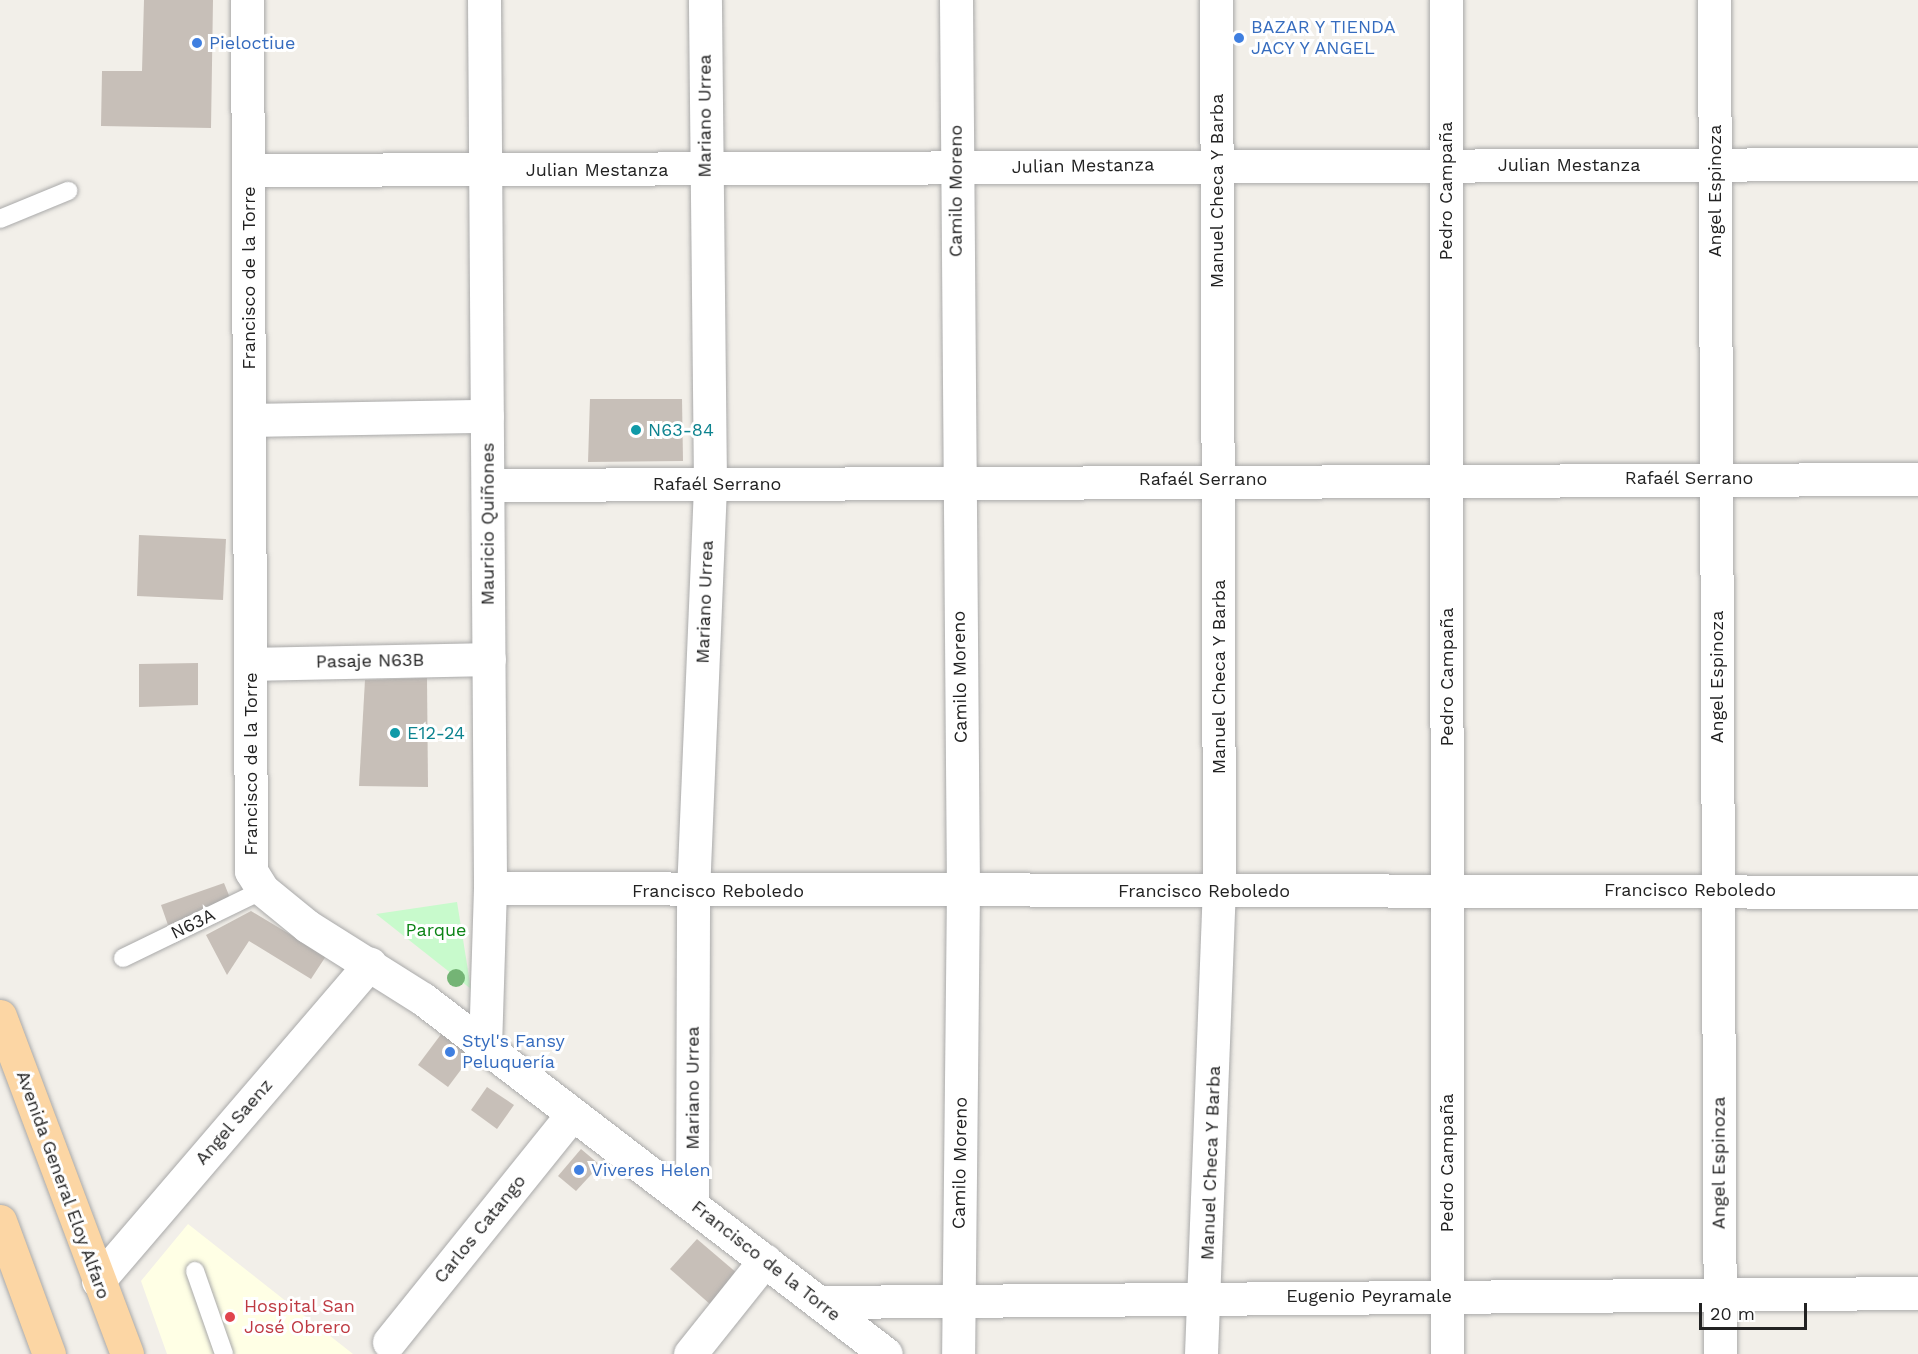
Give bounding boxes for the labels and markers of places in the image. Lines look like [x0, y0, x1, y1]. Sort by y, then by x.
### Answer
place label: BAZAR Y TIENDA JACY Y ANGEL [1251, 17, 1398, 60]
marker: BAZAR Y TIENDA JACY Y ANGEL [1232, 31, 1246, 45]
place label: Pieloctiue [209, 32, 295, 54]
marker: Pieloctiue [190, 36, 204, 50]
place label: N63-84 [648, 419, 714, 441]
marker: N63-84 [629, 423, 643, 437]
place label: E12-24 [407, 722, 465, 744]
marker: E12-24 [388, 726, 402, 740]
place label: Styl's Fansy Peluquería [462, 1031, 565, 1074]
marker: Styl's Fansy Peluquería [443, 1045, 457, 1059]
place label: Viveres Helen [591, 1159, 711, 1181]
marker: Viveres Helen [572, 1163, 586, 1177]
place label: Hospital San José Obrero [244, 1296, 355, 1338]
marker: Hospital San José Obrero [221, 1308, 239, 1326]

